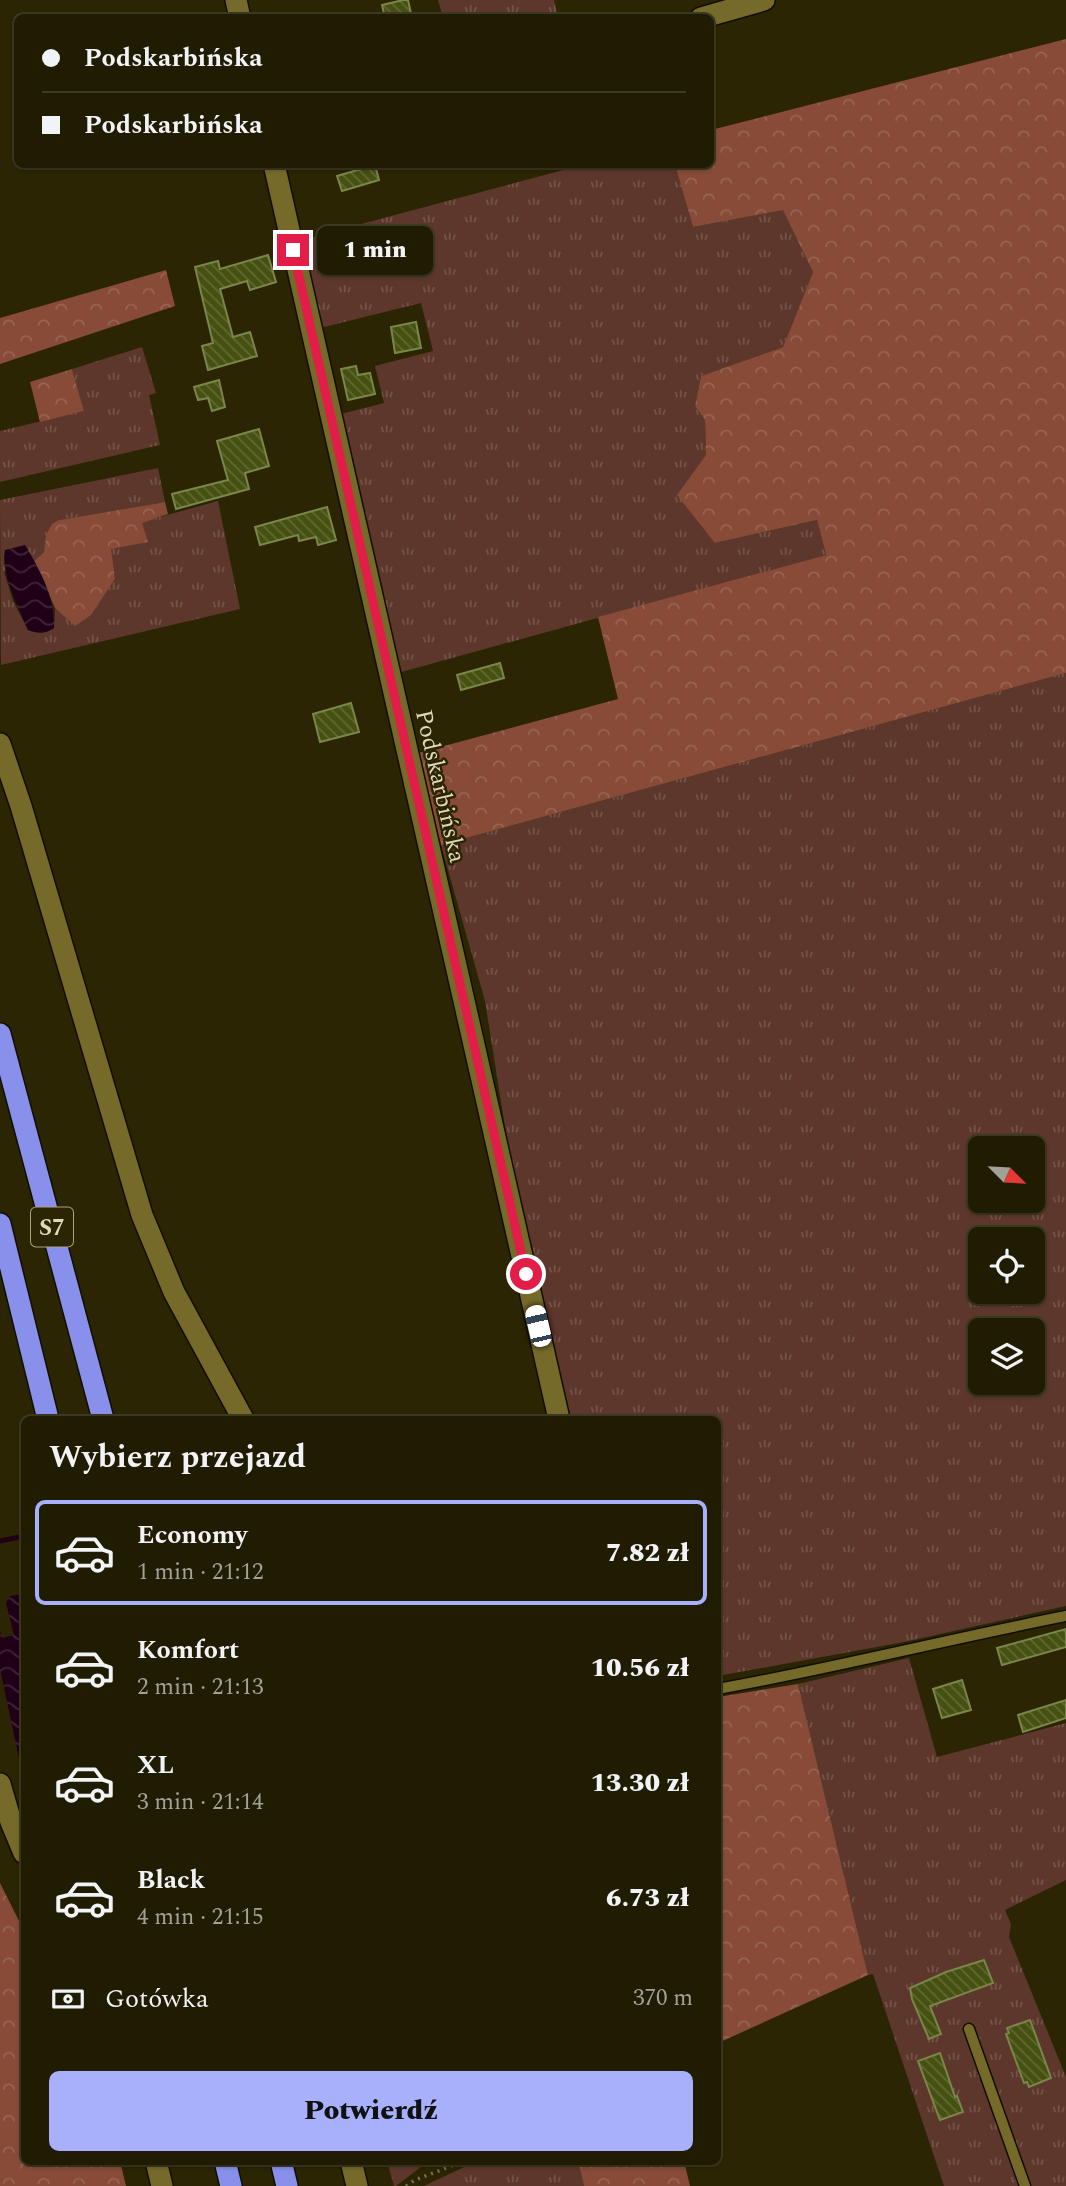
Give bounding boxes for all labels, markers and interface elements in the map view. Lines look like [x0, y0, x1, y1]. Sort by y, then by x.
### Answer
text: Podskarbińska [84, 38, 263, 78]
text: Podskarbińska [84, 105, 263, 145]
callout: 1 min [318, 226, 433, 274]
text: 1 min [343, 233, 407, 268]
route end [277, 234, 309, 266]
street label: Podskarbińska [405, 706, 475, 867]
north arrow [968, 1136, 1045, 1213]
map controls [968, 1136, 1045, 1395]
road number: S7 [31, 1208, 73, 1246]
button: locate [968, 1227, 1045, 1304]
route start [510, 1258, 542, 1290]
car [524, 1303, 553, 1349]
button: layers [968, 1318, 1045, 1395]
text: Wybierz przejazd [49, 1433, 306, 1482]
text: Economy [137, 1515, 247, 1555]
icon: car [53, 1521, 116, 1584]
text: 7.82 zł [606, 1533, 689, 1573]
text: 1 min · 21:12 [137, 1555, 264, 1590]
text: Komfort [137, 1630, 239, 1670]
icon: car [53, 1636, 116, 1699]
text: 10.56 zł [590, 1648, 689, 1688]
text: 2 min · 21:13 [137, 1670, 264, 1705]
text: XL [137, 1745, 174, 1785]
icon: car [53, 1751, 116, 1814]
text: 13.30 zł [590, 1763, 689, 1803]
text: 3 min · 21:14 [137, 1785, 264, 1820]
text: Black [137, 1860, 205, 1900]
icon: car [53, 1866, 116, 1929]
text: 6.73 zł [606, 1878, 689, 1918]
text: 4 min · 21:15 [137, 1900, 264, 1935]
text: Gotówka [105, 1979, 209, 2019]
icon: cash [49, 1980, 87, 2018]
text: 370 m [633, 1981, 693, 2016]
button: Potwierdź [49, 2071, 693, 2151]

